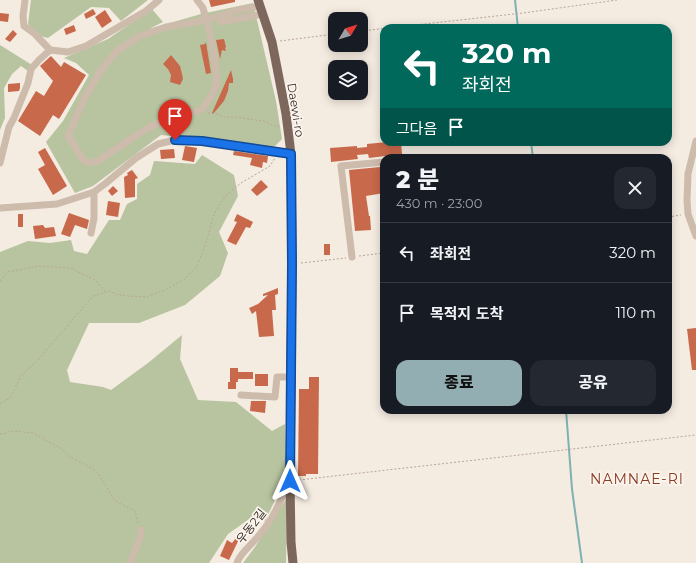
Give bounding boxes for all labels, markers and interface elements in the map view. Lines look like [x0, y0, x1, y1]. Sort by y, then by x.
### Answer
north arrow [328, 12, 368, 52]
map controls [328, 12, 368, 100]
text: 320 m [462, 36, 551, 70]
icon: left [396, 40, 448, 92]
button: layers [328, 60, 368, 100]
text: 좌회전 [462, 74, 512, 96]
street label: Daewi-ro [284, 82, 308, 138]
pin [158, 99, 192, 140]
icon: arrive [164, 105, 186, 127]
icon: arrive [445, 116, 467, 138]
text: 그다음 [396, 119, 437, 138]
text: 2 분 [396, 165, 439, 194]
button: close [614, 167, 656, 209]
text: 430 m · 23:00 [396, 195, 482, 211]
icon: left [396, 242, 418, 264]
text: 320 m [609, 243, 656, 262]
text: 좌회전 [430, 244, 471, 263]
icon: arrive [396, 302, 418, 324]
text: 110 m [615, 303, 656, 322]
text: 목적지 도착 [430, 304, 503, 323]
button: 종료 [396, 360, 522, 406]
button: 공유 [530, 360, 656, 406]
position arrow [269, 460, 311, 502]
district label: NAMNAE-RI [590, 470, 684, 488]
street label: 우동2길 [233, 506, 269, 546]

